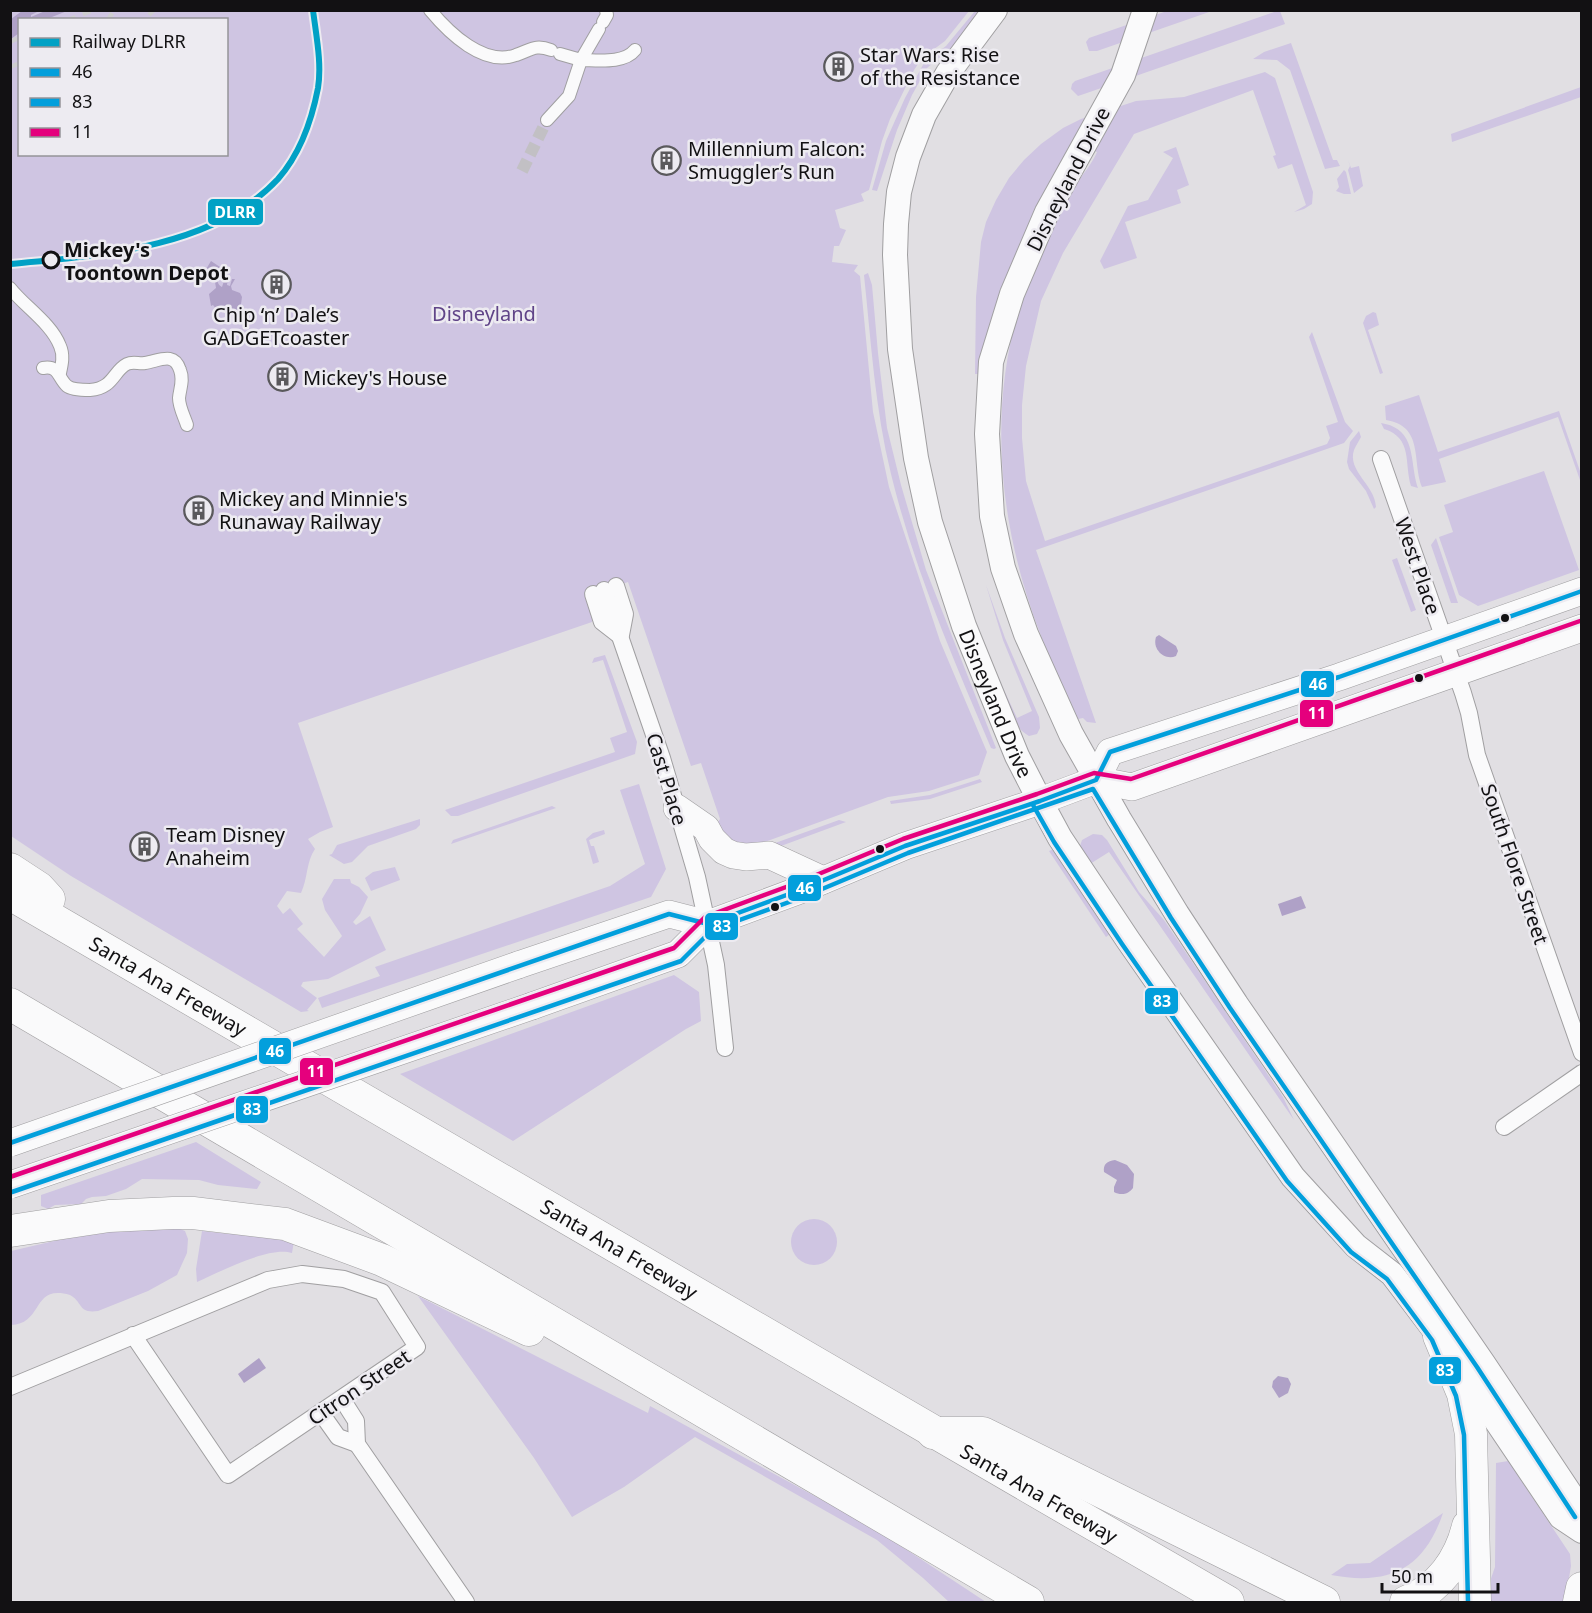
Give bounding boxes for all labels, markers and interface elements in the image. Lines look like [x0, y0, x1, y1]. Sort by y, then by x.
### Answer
legend [18, 18, 228, 156]
text: Railway DLRR [72, 29, 186, 53]
place label: Star Wars: Rise of the Resistance [860, 41, 1020, 91]
building icon: Star Wars: Rise of the Resistance [823, 50, 855, 82]
text: 46 [72, 59, 93, 83]
text: 83 [72, 89, 93, 113]
street label: Disneyland Drive [1020, 102, 1116, 256]
text: 11 [72, 119, 93, 143]
place label: Millennium Falcon: Smuggler’s Run [688, 135, 865, 185]
building icon: Millennium Falcon: Smuggler’s Run [651, 144, 683, 176]
line badge: DLRR [207, 198, 264, 226]
text: DLRR [214, 201, 256, 223]
place label: Mickey's Toontown Depot [64, 236, 229, 286]
marker: Mickey's Toontown Depot [42, 251, 60, 269]
building icon: Chip ‘n’ Dale’s GADGETcoaster [260, 268, 292, 300]
park label: Disneyland [432, 300, 536, 327]
place label: Chip ‘n’ Dale’s GADGETcoaster [203, 301, 349, 351]
building icon: Mickey's House [266, 361, 298, 393]
place label: Mickey's House [303, 364, 447, 391]
place label: Mickey and Minnie's Runaway Railway [219, 485, 408, 535]
building icon: Mickey and Minnie's Runaway Railway [182, 494, 214, 526]
street label: West Place [1389, 514, 1447, 618]
unlabelled marker [1499, 612, 1511, 624]
street label: Disneyland Drive [953, 625, 1039, 782]
line badge: 46 [1300, 670, 1335, 698]
unlabelled marker [1413, 672, 1425, 684]
text: 46 [1309, 673, 1327, 695]
line badge: 11 [1299, 699, 1334, 728]
text: 11 [1308, 702, 1326, 724]
street label: Cast Place [640, 730, 694, 828]
street label: South Flore Street [1475, 780, 1555, 948]
place label: Team Disney Anaheim [166, 821, 286, 871]
building icon: Team Disney Anaheim [129, 830, 161, 862]
unlabelled marker [874, 843, 886, 855]
line badge: 46 [787, 874, 822, 902]
text: 46 [796, 877, 814, 899]
unlabelled marker [769, 901, 781, 913]
line badge: 83 [704, 912, 739, 941]
text: 83 [713, 915, 731, 937]
street label: Santa Ana Freeway [85, 930, 253, 1042]
line badge: 83 [1144, 987, 1179, 1015]
text: 83 [1153, 990, 1171, 1012]
line badge: 46 [258, 1037, 292, 1065]
text: 46 [266, 1040, 284, 1062]
line badge: 11 [299, 1057, 334, 1086]
text: 11 [307, 1060, 325, 1082]
line badge: 83 [235, 1095, 269, 1124]
text: 83 [243, 1098, 261, 1120]
street label: Santa Ana Freeway [536, 1192, 703, 1305]
street label: Citron Street [302, 1343, 416, 1431]
line badge: 83 [1428, 1356, 1462, 1385]
text: 83 [1436, 1359, 1454, 1381]
street label: Santa Ana Freeway [956, 1437, 1124, 1550]
scale bar [1382, 1556, 1498, 1594]
text: 50 m [1391, 1564, 1433, 1588]

